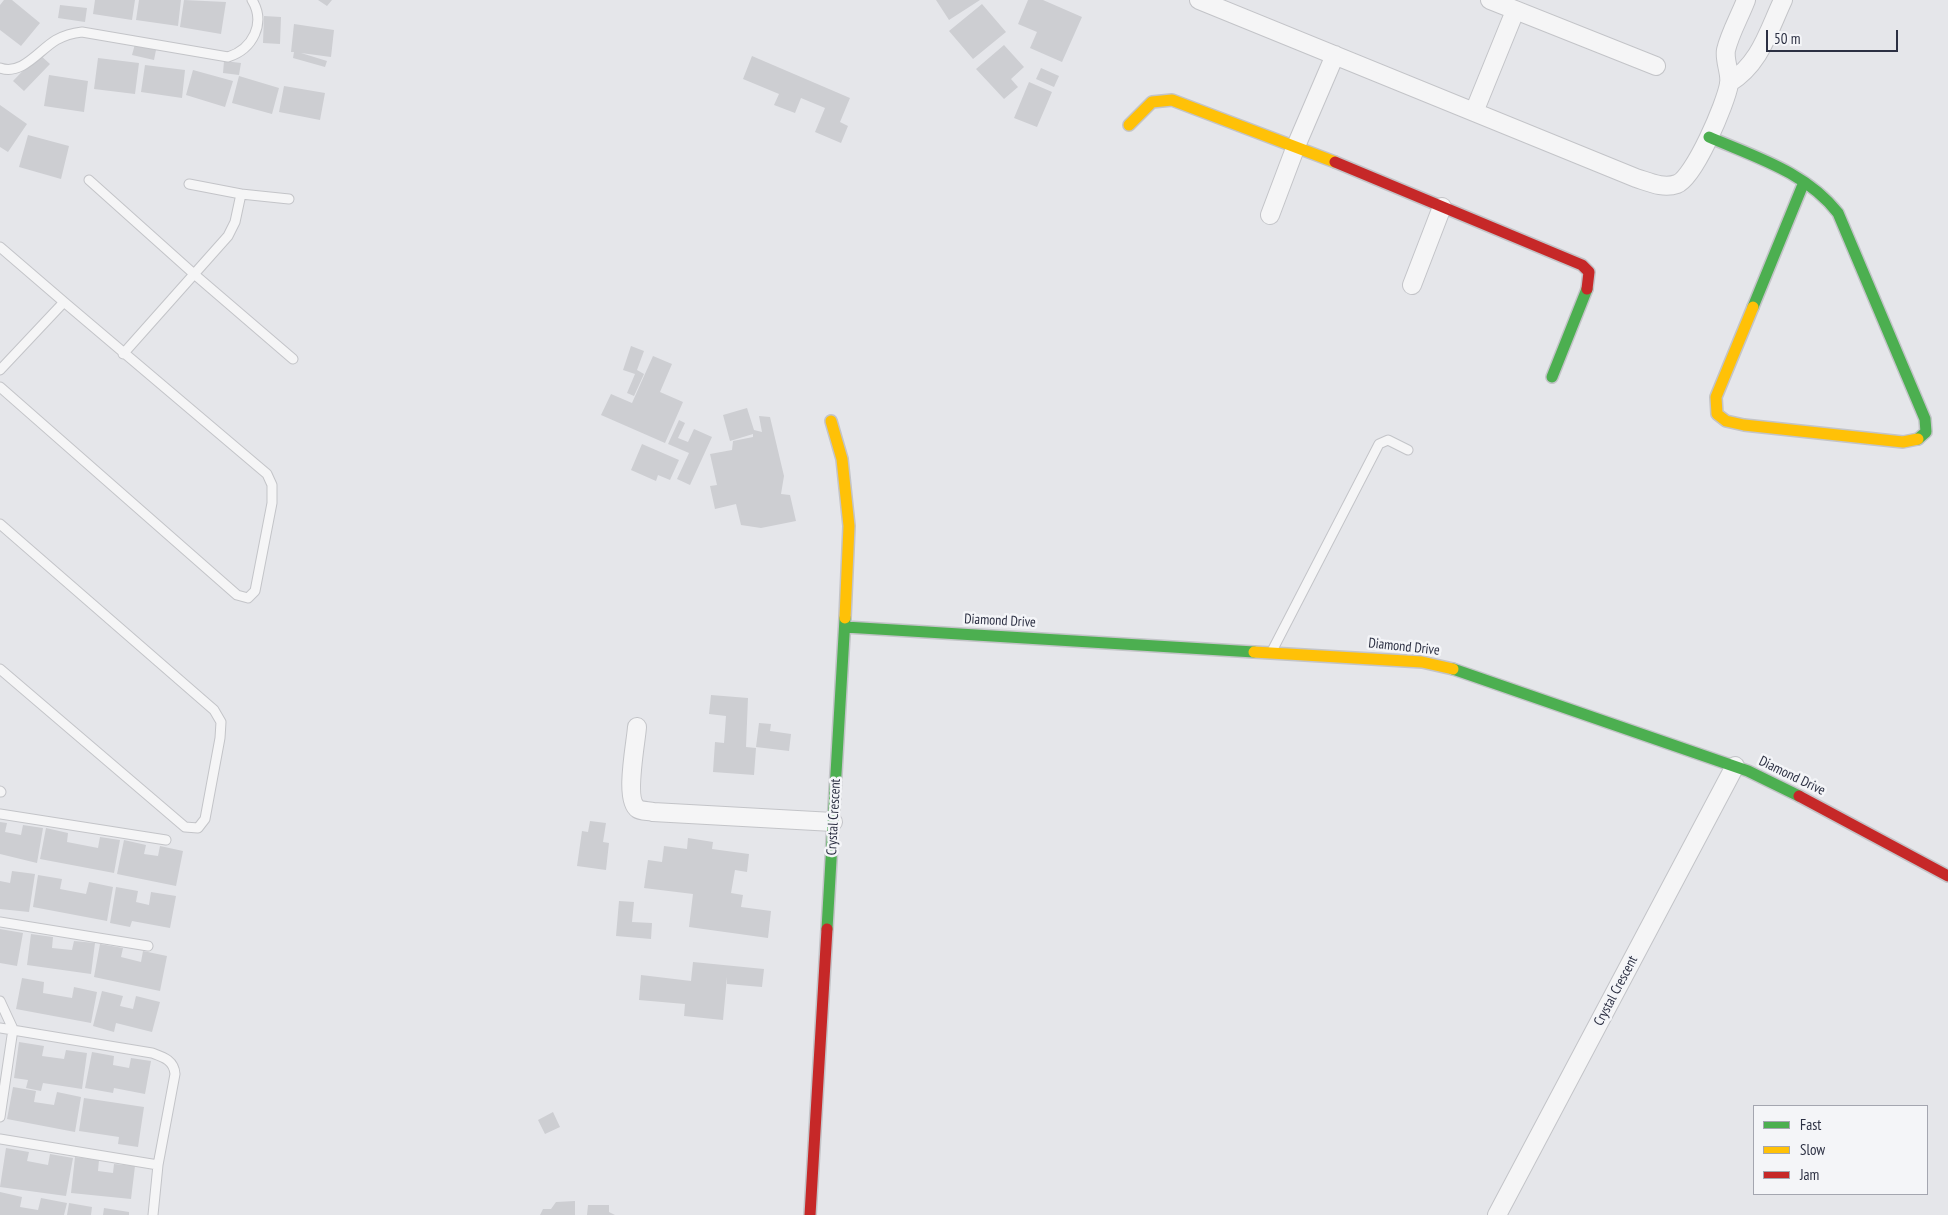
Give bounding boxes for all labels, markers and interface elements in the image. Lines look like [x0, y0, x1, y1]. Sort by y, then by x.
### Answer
scale bar [1768, 20, 1900, 52]
text: 50 m [1774, 29, 1800, 48]
street label: Diamond Drive [964, 611, 1036, 631]
street label: Diamond Drive [1367, 635, 1441, 659]
street label: Diamond Drive [1756, 753, 1828, 799]
street label: Crystal Crescent [824, 778, 844, 856]
street label: Crystal Crescent [1591, 953, 1641, 1029]
legend [1753, 1105, 1928, 1195]
text: Fast [1800, 1115, 1821, 1134]
text: Slow [1800, 1140, 1825, 1159]
text: Jam [1800, 1165, 1819, 1184]

